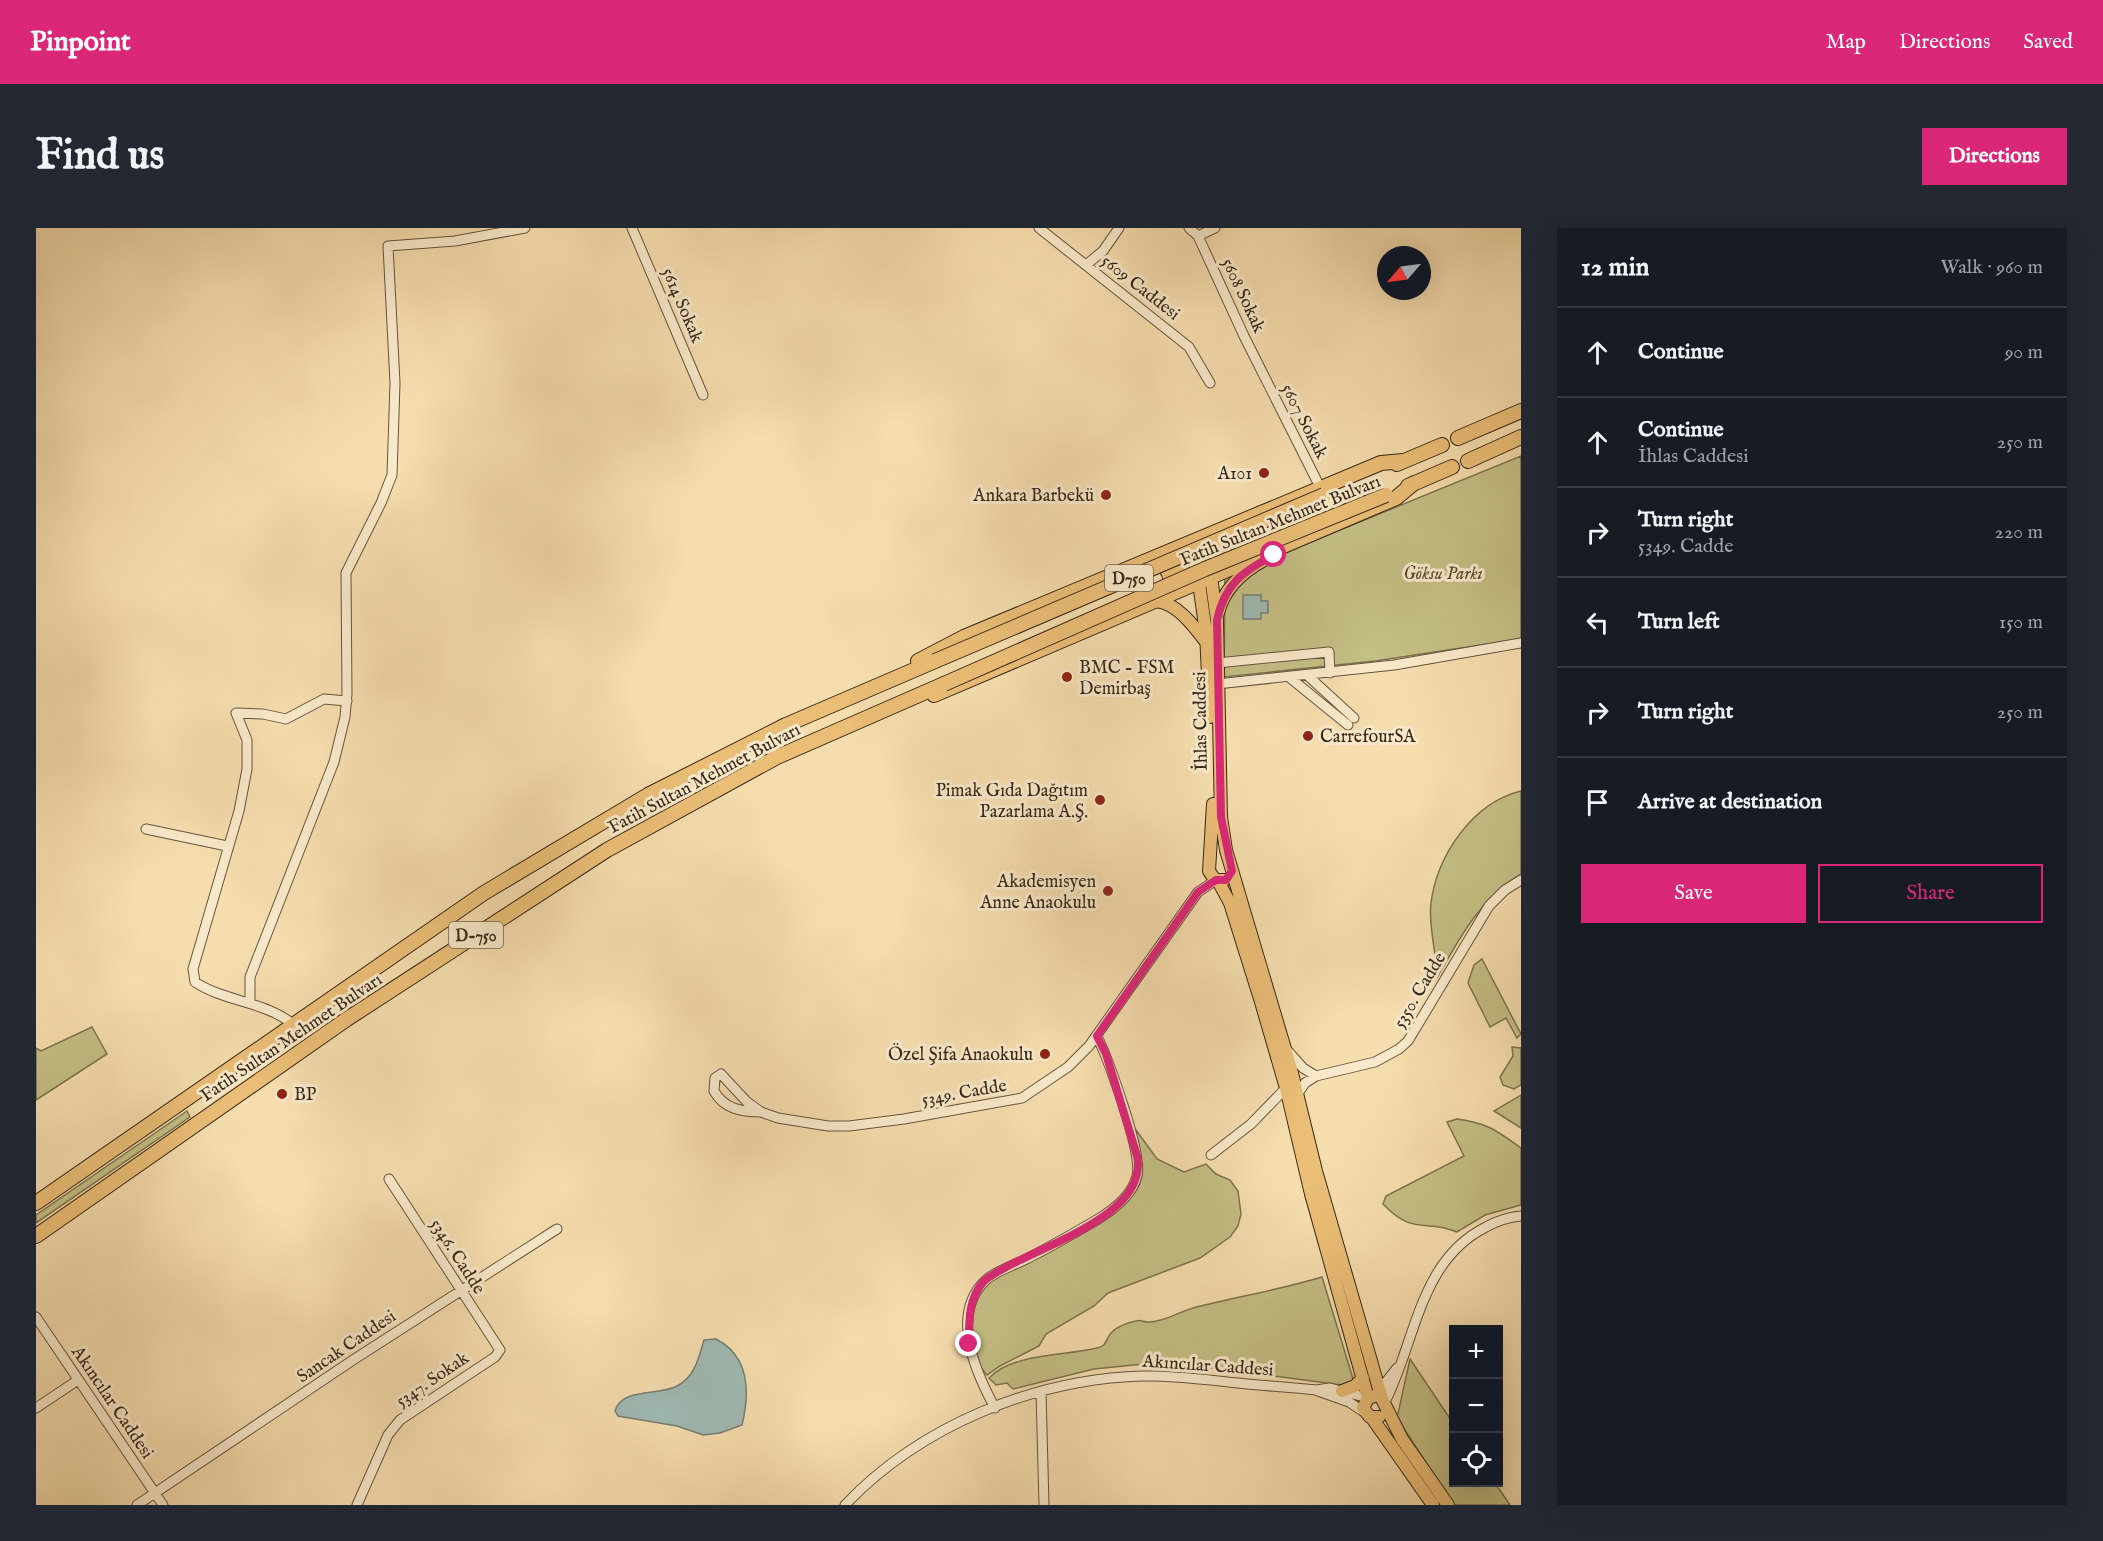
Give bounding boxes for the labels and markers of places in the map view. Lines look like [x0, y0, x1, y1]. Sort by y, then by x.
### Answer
place label: A101 [1217, 463, 1252, 486]
marker: A101 [1257, 466, 1271, 480]
place label: Ankara Barbekü [972, 485, 1094, 508]
marker: Ankara Barbekü [1099, 488, 1113, 502]
place label: BMC - FSM Demirbaş [1079, 657, 1174, 701]
marker: BMC - FSM Demirbaş [1060, 670, 1074, 684]
place label: CarrefourSA [1320, 726, 1416, 749]
marker: CarrefourSA [1301, 729, 1315, 743]
place label: Pimak Gıda Dağıtım Pazarlama A.Ş. [935, 780, 1088, 824]
marker: Pimak Gıda Dağıtım Pazarlama A.Ş. [1093, 793, 1107, 807]
place label: Akademisyen Anne Anaokulu [979, 871, 1096, 915]
marker: Akademisyen Anne Anaokulu [1101, 884, 1115, 898]
place label: Özel Şifa Anaokulu [888, 1043, 1033, 1067]
marker: Özel Şifa Anaokulu [1038, 1047, 1052, 1061]
place label: BP [294, 1084, 316, 1107]
marker: BP [275, 1087, 289, 1101]

